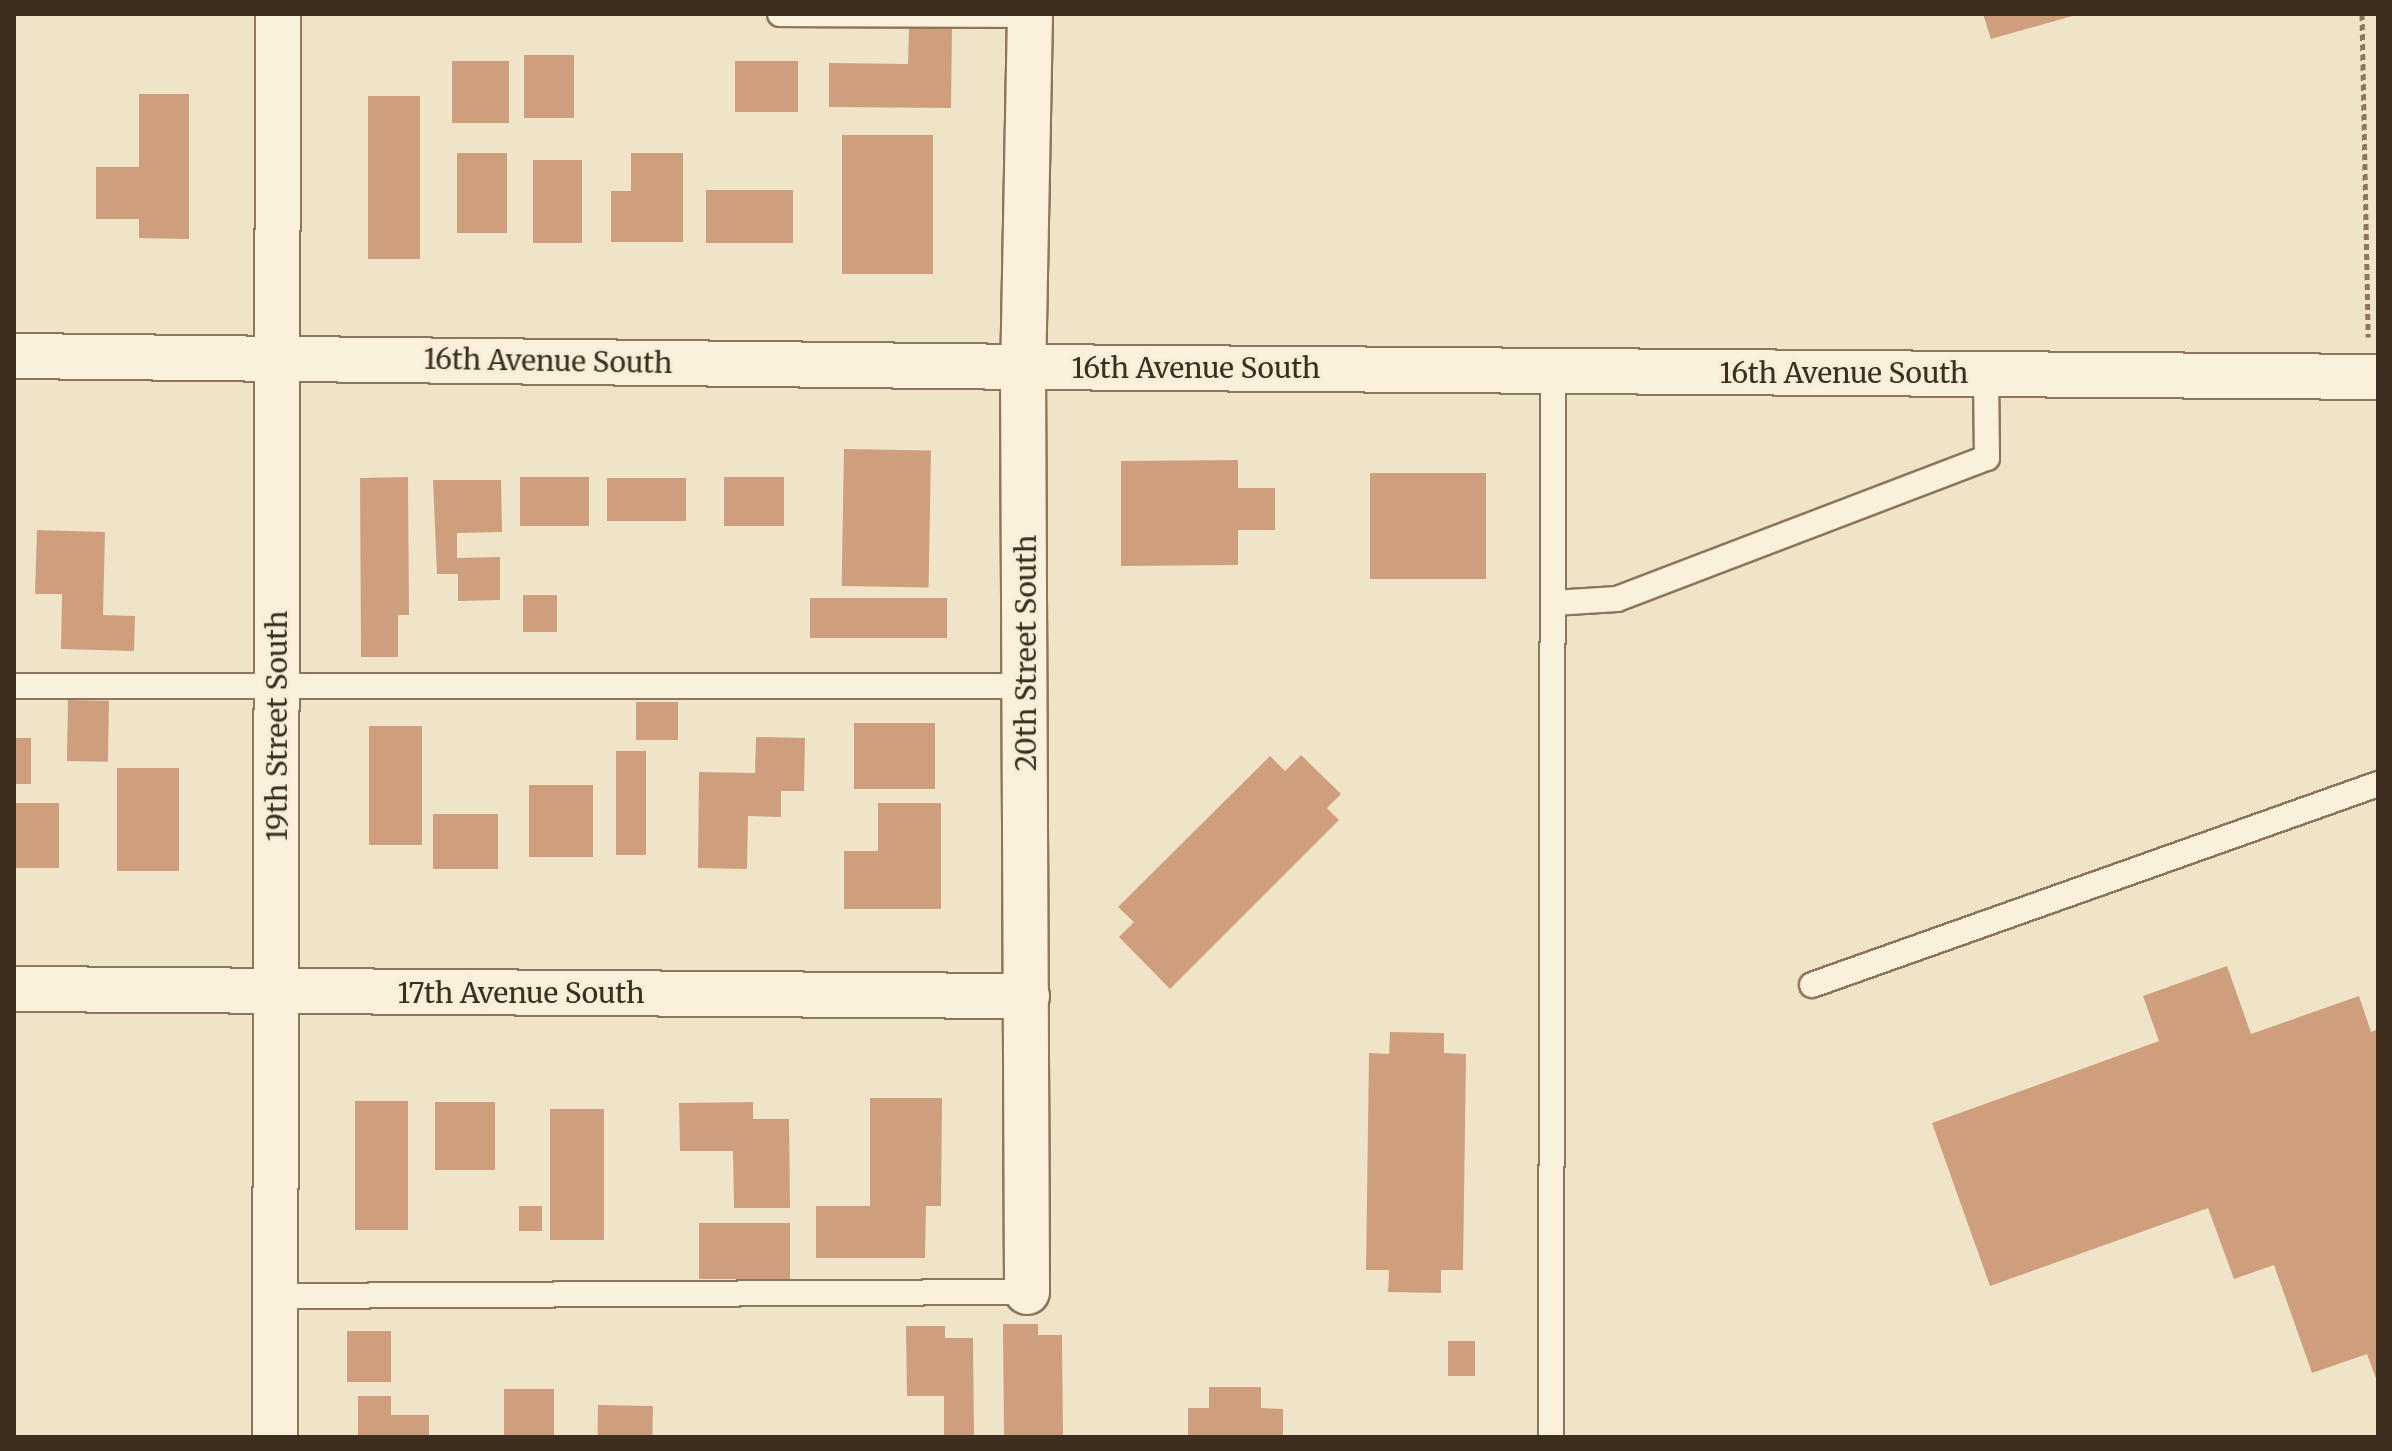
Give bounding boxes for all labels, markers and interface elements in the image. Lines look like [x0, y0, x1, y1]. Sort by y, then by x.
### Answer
street label: 16th Avenue South [423, 342, 673, 380]
street label: 16th Avenue South [1072, 351, 1320, 385]
street label: 16th Avenue South [1720, 356, 1968, 390]
street label: 20th Street South [1009, 535, 1043, 771]
street label: 19th Street South [260, 611, 294, 841]
street label: 17th Avenue South [397, 976, 645, 1010]

